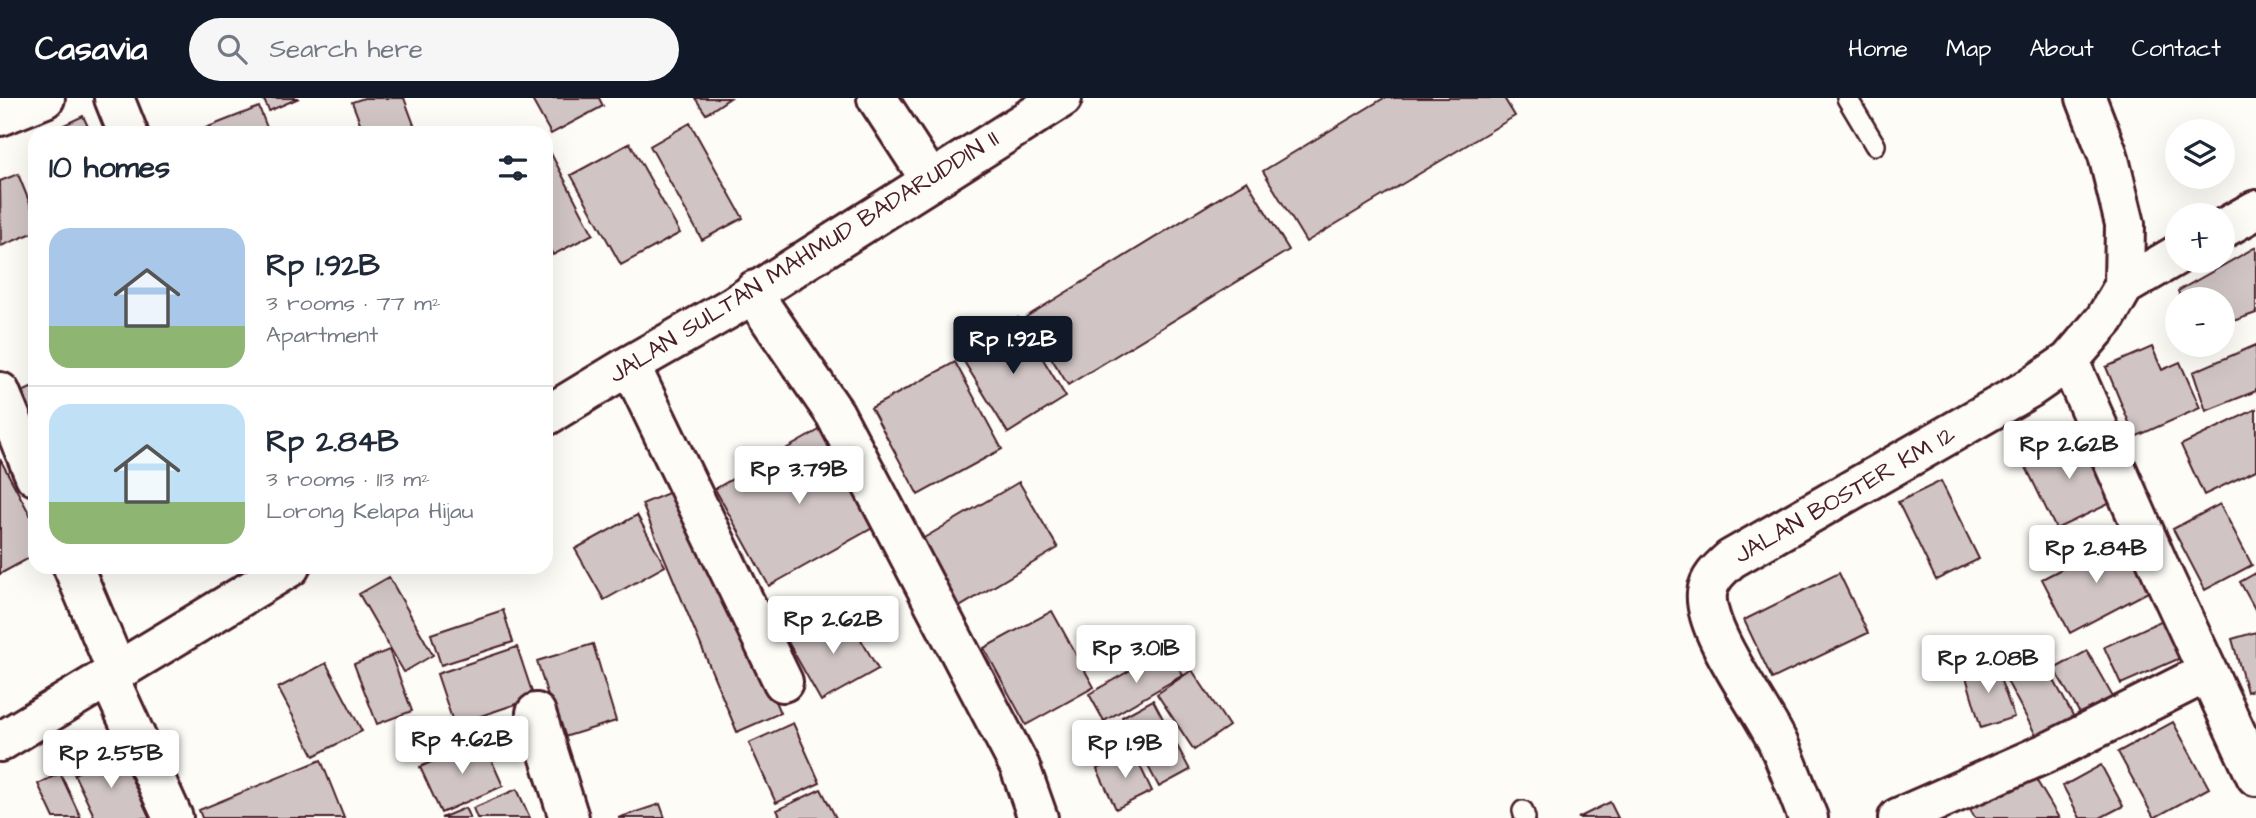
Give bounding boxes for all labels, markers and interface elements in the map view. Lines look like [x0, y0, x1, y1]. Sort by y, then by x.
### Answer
search box [189, 18, 679, 81]
text: Casavia [35, 26, 147, 72]
icon: search [213, 30, 251, 68]
text: Search here [269, 31, 423, 67]
text: Home [1848, 32, 1908, 66]
text: Map [1946, 32, 1991, 66]
text: About [2029, 32, 2094, 66]
text: Contact [2132, 32, 2221, 66]
map controls [2165, 119, 2235, 357]
button: layers [2165, 119, 2235, 189]
street label: JALAN SULTAN MAHMUD BADARUDDIN II [602, 122, 1006, 392]
text: 10 homes [49, 147, 170, 189]
icon: filters [494, 149, 532, 187]
button: + [2165, 203, 2235, 273]
text: Rp 1.92B [266, 245, 380, 287]
icon: home [105, 256, 189, 340]
text: 3 rooms · 77 m² [266, 287, 441, 319]
button: − [2165, 287, 2235, 357]
pin: Rp 1.92B [941, 316, 1085, 376]
text: Apartment [266, 319, 378, 351]
text: Rp 1.92B [969, 323, 1057, 355]
street label: JALAN BOSTER KM 12 [1728, 418, 1962, 572]
text: Rp 2.84B [266, 421, 399, 463]
pin: Rp 2.62B [1997, 422, 2141, 481]
text: Rp 2.62B [2020, 428, 2118, 460]
icon: home [105, 432, 189, 516]
pin: Rp 3.79B [727, 446, 871, 506]
text: Rp 3.79B [751, 453, 847, 485]
text: 3 rooms · 113 m² [266, 463, 430, 495]
text: Lorong Kelapa Hijau [266, 495, 473, 527]
pin: Rp 2.84B [2024, 526, 2168, 585]
text: Rp 2.84B [2045, 532, 2147, 564]
pin: Rp 2.62B [761, 596, 905, 656]
text: Rp 2.62B [784, 603, 882, 635]
pin: Rp 3.01B [1064, 626, 1208, 685]
text: Rp 3.01B [1092, 632, 1180, 664]
pin: Rp 2.08B [1916, 636, 2060, 695]
text: Rp 2.08B [1938, 642, 2038, 674]
pin: Rp 4.62B [390, 716, 534, 776]
pin: Rp 1.9B [1060, 720, 1190, 780]
text: Rp 4.62B [411, 723, 513, 755]
text: Rp 1.9B [1088, 727, 1162, 759]
pin: Rp 2.55B [39, 730, 183, 790]
text: Rp 2.55B [59, 737, 163, 769]

